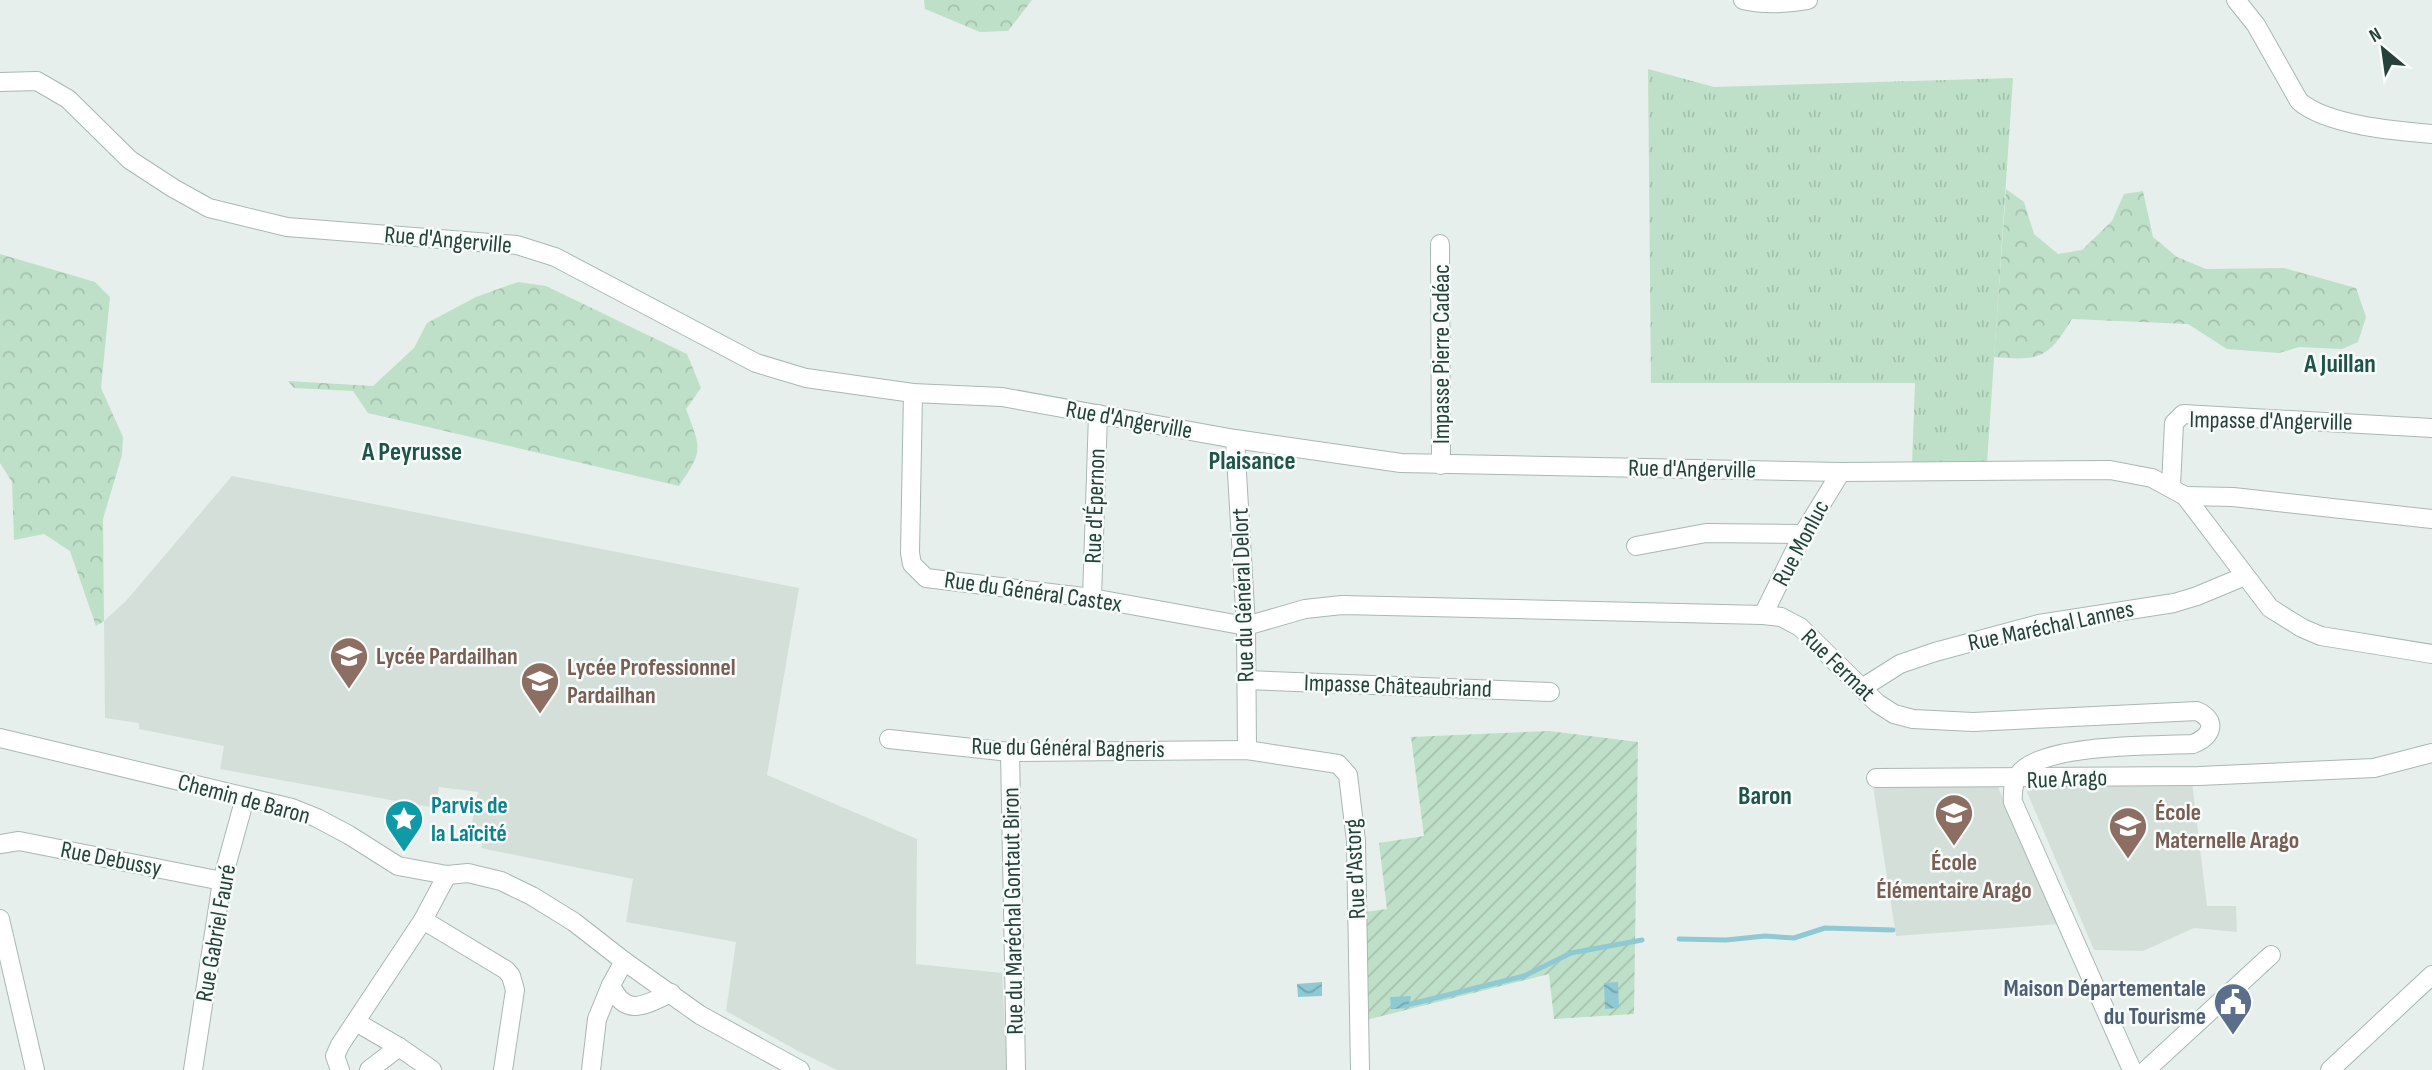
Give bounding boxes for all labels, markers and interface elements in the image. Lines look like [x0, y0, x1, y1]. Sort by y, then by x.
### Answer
north arrow [2348, 14, 2418, 84]
text: N [2365, 23, 2386, 48]
street label: Rue d'Angerville [383, 220, 513, 260]
street label: Impasse Pierre Cadéac [1427, 264, 1456, 444]
district label: A Juillan [2303, 349, 2376, 380]
street label: Rue d'Angerville [1064, 395, 1194, 445]
street label: Impasse d'Angerville [2189, 405, 2353, 437]
district label: A Peyrusse [361, 437, 462, 468]
district label: Plaisance [1208, 446, 1296, 477]
street label: Rue d'Épernon [1078, 448, 1112, 564]
street label: Rue d'Angerville [1628, 453, 1756, 485]
street label: Rue Monluc [1766, 495, 1836, 591]
street label: Rue du Général Delort [1225, 507, 1261, 683]
street label: Rue du Général Castex [942, 565, 1124, 619]
street label: Rue Maréchal Lannes [1966, 594, 2136, 658]
street label: Rue Fermat [1795, 623, 1881, 707]
school or university icon: Lycée Pardailhan [328, 635, 370, 690]
place label: Lycée Pardailhan [376, 642, 518, 671]
place label: Lycée Professionnel Pardailhan [567, 653, 736, 710]
school or university icon: Lycée Professionnel Pardailhan [519, 660, 561, 715]
street label: Impasse Châteaubriand [1304, 668, 1492, 704]
street label: Rue du Général Bagneris [971, 732, 1165, 764]
street label: Rue Arago [2026, 763, 2108, 795]
street label: Chemin de Baron [175, 767, 313, 831]
district label: Baron [1738, 781, 1792, 812]
street label: Rue du Maréchal Gontaut Biron [996, 787, 1030, 1035]
place label: Parvis de la Laïcité [431, 791, 508, 848]
school or university icon: École Élémentaire Arago [1933, 792, 1975, 847]
place icon: Parvis de la Laïcité [383, 798, 425, 853]
place label: École Maternelle Arago [2155, 798, 2299, 855]
school or university icon: École Maternelle Arago [2107, 805, 2149, 860]
street label: Rue d'Astorg [1338, 818, 1372, 920]
street label: Rue Debussy [58, 835, 164, 883]
place label: École Élémentaire Arago [1876, 848, 2032, 905]
street label: Rue Gabriel Fauré [190, 862, 242, 1004]
place label: Maison Départementale du Tourisme [2004, 974, 2206, 1031]
public building icon: Maison Départementale du Tourisme [2212, 981, 2254, 1036]

